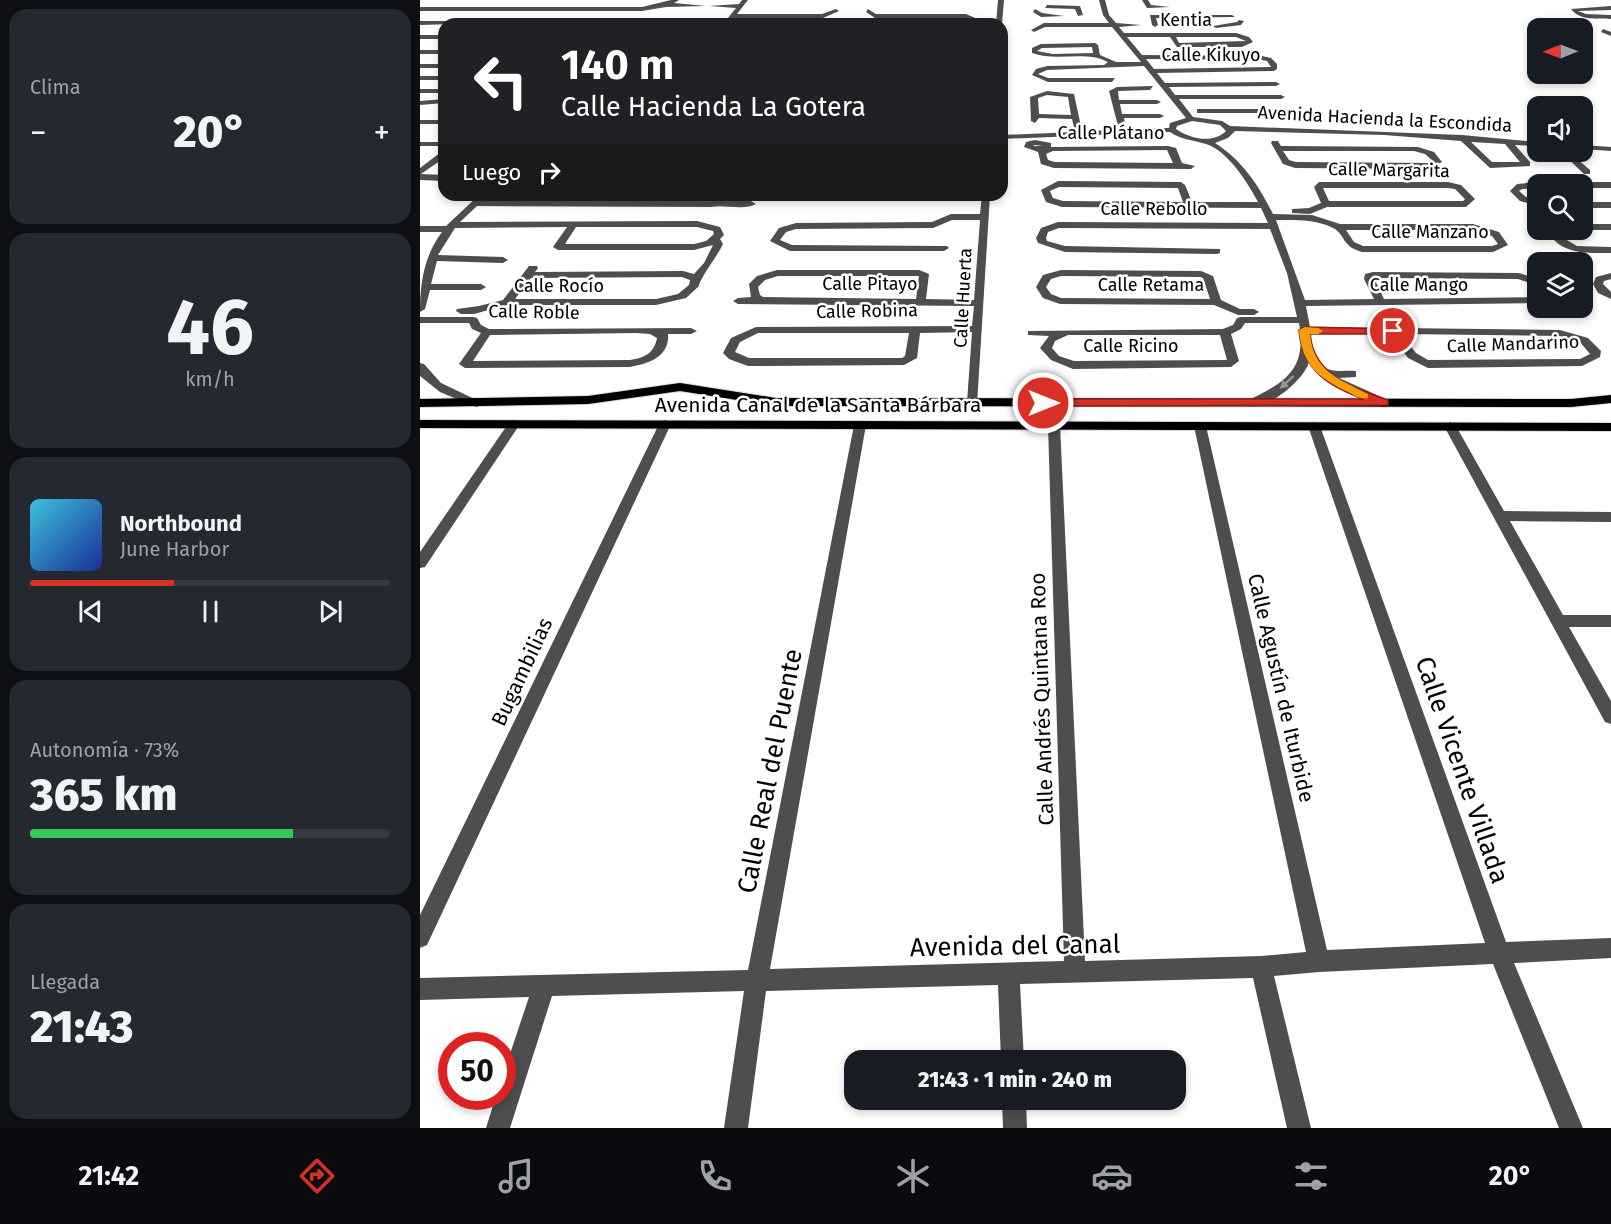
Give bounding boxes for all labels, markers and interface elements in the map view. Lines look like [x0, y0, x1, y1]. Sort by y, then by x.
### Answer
street label: Kentia [1160, 9, 1212, 31]
north arrow [1527, 18, 1593, 84]
map controls [1527, 18, 1593, 318]
text: 140 m [561, 40, 674, 90]
icon: left [462, 42, 540, 120]
street label: Calle Kikuyo [1161, 44, 1261, 66]
text: Clima [30, 75, 81, 99]
text: Calle Hacienda La Gotera [561, 91, 866, 123]
button: sound [1527, 96, 1593, 162]
street label: Avenida Hacienda la Escondida [1257, 101, 1513, 137]
text: 20° [173, 105, 247, 159]
text: − [30, 113, 47, 153]
text: + [374, 113, 390, 153]
street label: Calle Plátano [1057, 122, 1165, 144]
icon: right [533, 156, 566, 189]
street label: Calle Margarita [1328, 158, 1450, 182]
text: Luego [462, 159, 521, 186]
button: search [1527, 174, 1593, 240]
street label: Calle Rebollo [1100, 198, 1208, 220]
street label: Calle Manzano [1371, 221, 1489, 243]
street label: Calle Huerta [949, 247, 977, 349]
button: layers [1527, 252, 1593, 318]
street label: Calle Pitayo [822, 273, 918, 295]
street label: Calle Retama [1098, 274, 1204, 296]
street label: Calle Mango [1370, 274, 1468, 296]
street label: Calle Rocío [514, 275, 604, 297]
text: 46 [166, 281, 254, 375]
street label: Calle Robina [816, 299, 918, 323]
street label: Calle Roble [488, 300, 580, 324]
pin [1367, 305, 1418, 356]
icon: arrive [1376, 314, 1409, 347]
street label: Calle Mandarino [1446, 331, 1580, 357]
street label: Calle Ricino [1083, 335, 1179, 357]
text: km/h [185, 367, 235, 391]
position arrow [1011, 371, 1075, 435]
one-way arrow [1281, 375, 1295, 389]
street label: Avenida Canal de la Santa Bárbara [655, 392, 981, 418]
text: Northbound [120, 510, 242, 537]
text: June Harbor [120, 537, 229, 561]
street label: Calle Agustín de Iturbide [1242, 571, 1320, 805]
street label: Calle Andrés Quintana Roo [1025, 572, 1059, 826]
icon: previous [74, 595, 107, 628]
icon: pause [194, 595, 227, 628]
icon: next [314, 595, 347, 628]
street label: Bugambilias [486, 614, 558, 730]
street label: Calle Real del Puente [731, 646, 809, 896]
street label: Calle Vicente Villada [1409, 652, 1515, 888]
text: Autonomía · 73% [30, 738, 179, 762]
text: 365 km [30, 768, 177, 822]
street label: Avenida del Canal [910, 929, 1121, 963]
text: Llegada [30, 970, 100, 994]
text: 21:43 [30, 1000, 133, 1054]
speed limit sign: 50 [438, 1032, 516, 1110]
text: 21:43 · 1 min · 240 m [918, 1066, 1112, 1093]
icon: directions [296, 1155, 338, 1197]
icon: music [495, 1155, 537, 1197]
icon: phone [694, 1155, 736, 1197]
icon: climate [892, 1155, 934, 1197]
icon: car [1091, 1155, 1133, 1197]
icon: filters [1290, 1155, 1332, 1197]
text: 21:42 [78, 1160, 139, 1192]
text: 20° [1489, 1160, 1533, 1192]

